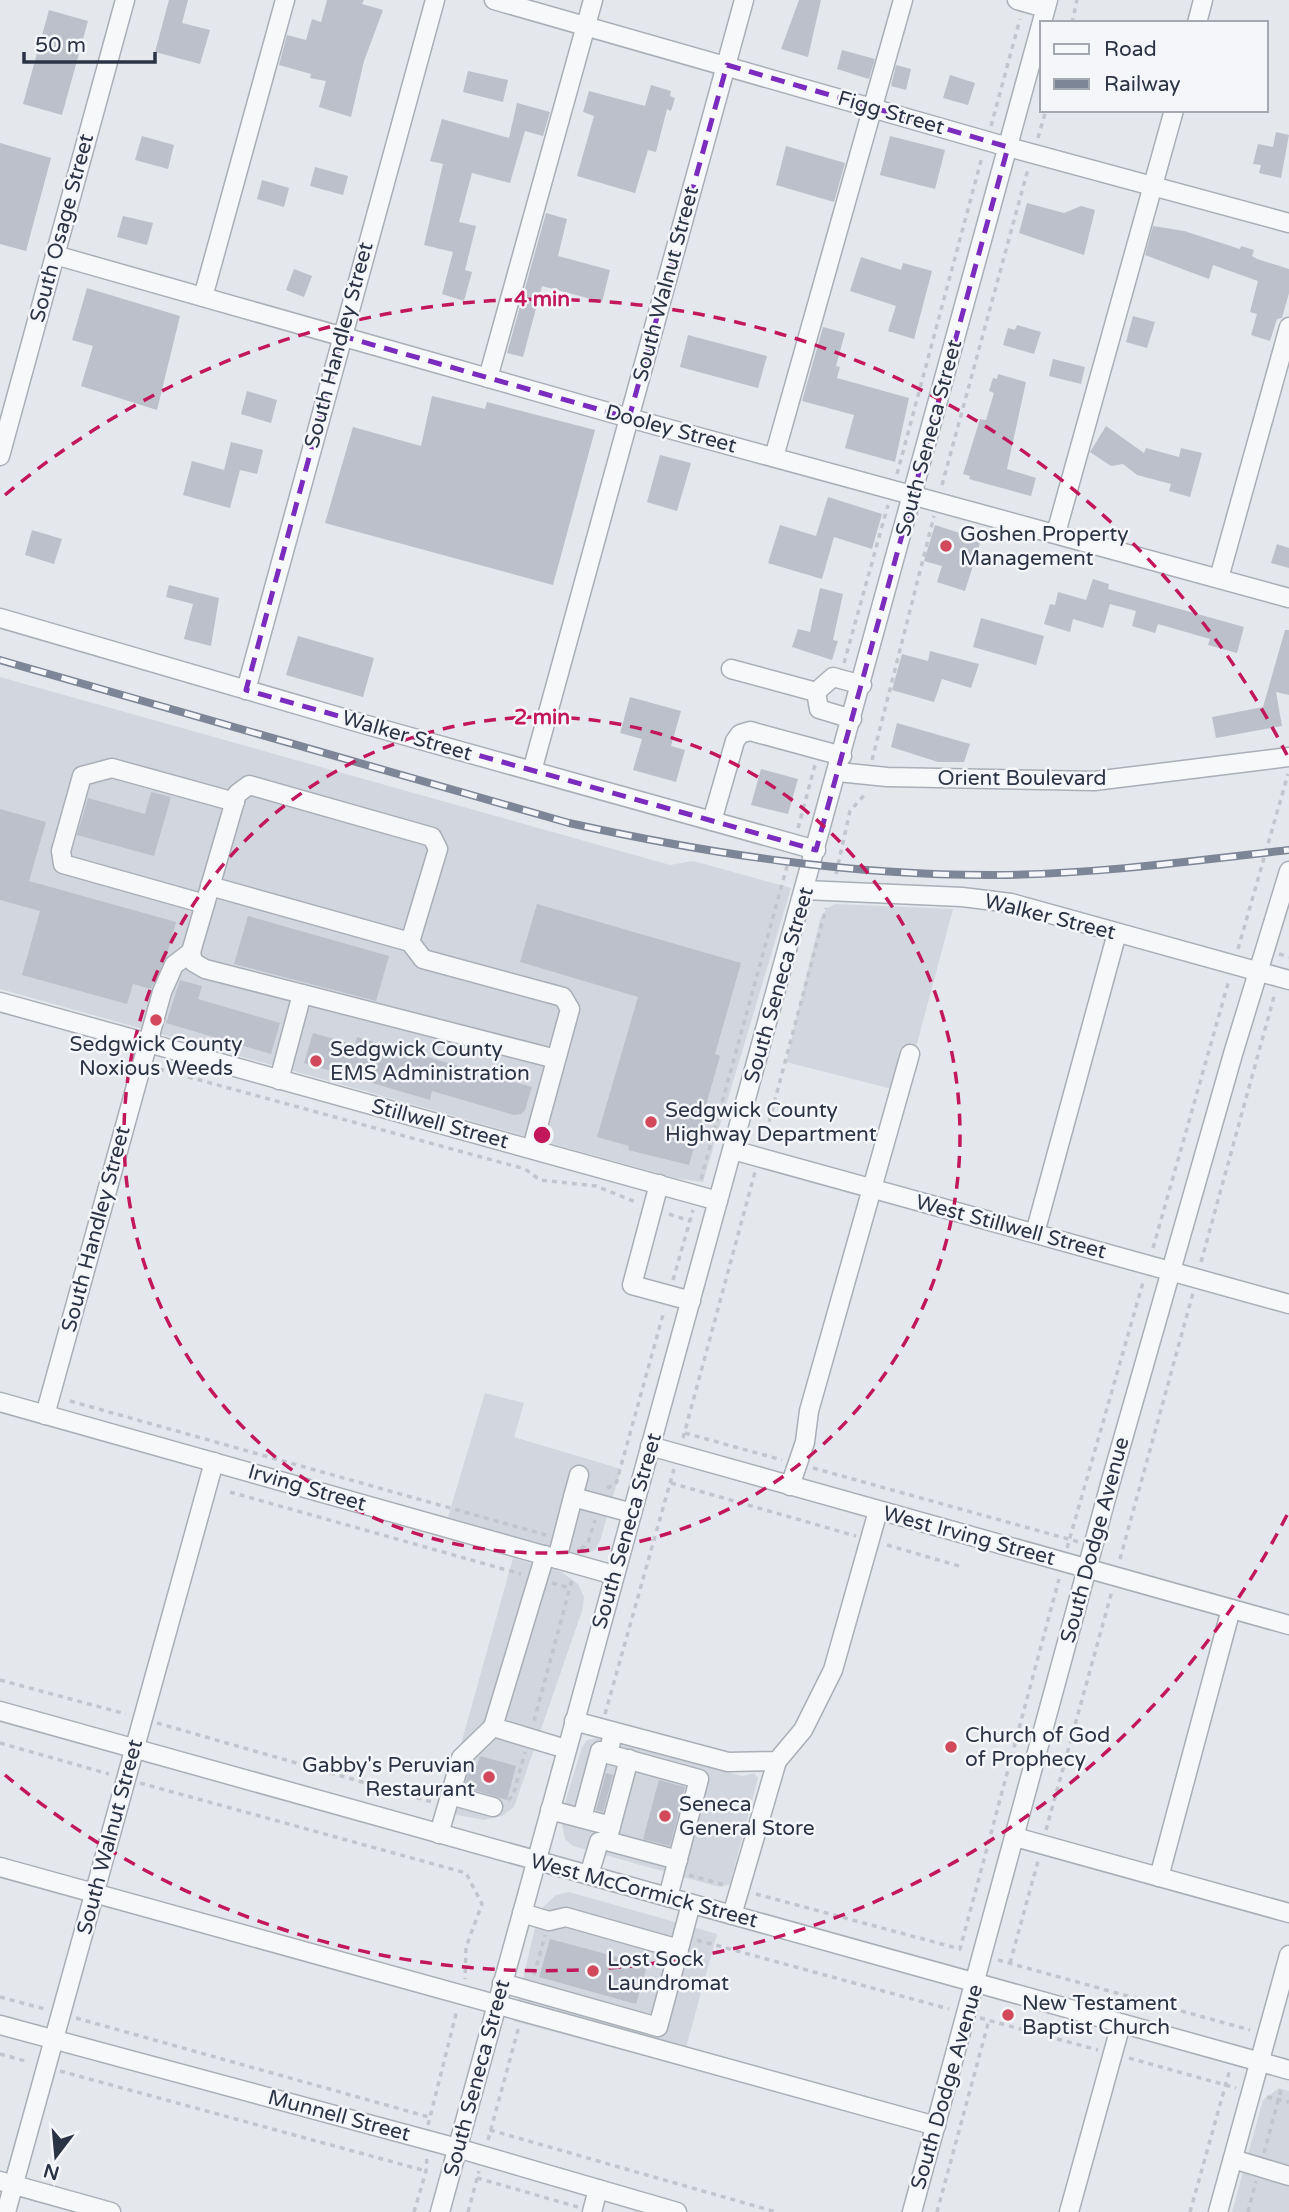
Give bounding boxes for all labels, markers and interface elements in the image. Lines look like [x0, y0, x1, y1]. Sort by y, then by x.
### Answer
scale bar [24, 21, 156, 65]
legend [1040, 21, 1268, 112]
text: 50 m [35, 33, 86, 58]
text: Road [1104, 37, 1157, 62]
text: Railway [1104, 72, 1181, 97]
street label: Figg Street [835, 86, 947, 140]
street label: South Osage Street [25, 131, 99, 325]
street label: South Walnut Street [628, 184, 704, 384]
street label: South Handley Street [299, 239, 379, 451]
text: 4 min [514, 287, 570, 312]
street label: South Seneca Street [891, 337, 967, 539]
street label: Dooley Street [603, 399, 739, 459]
place label: Goshen Property Management [960, 522, 1128, 571]
marker: Goshen Property Management [938, 538, 954, 554]
text: 2 min [514, 705, 570, 730]
street label: Walker Street [339, 706, 475, 766]
street label: Orient Boulevard [938, 766, 1106, 791]
street label: South Seneca Street [739, 884, 819, 1086]
street label: Walker Street [982, 889, 1118, 945]
marker: Sedgwick County Noxious Weeds [148, 1012, 164, 1028]
place label: Sedgwick County Noxious Weeds [70, 1032, 242, 1081]
place label: Sedgwick County EMS Administration [330, 1037, 530, 1086]
marker: Sedgwick County EMS Administration [308, 1053, 324, 1069]
street label: Stillwell Street [369, 1094, 511, 1154]
place label: Sedgwick County Highway Department [665, 1098, 877, 1147]
marker: Sedgwick County Highway Department [643, 1114, 659, 1130]
street label: South Handley Street [56, 1123, 136, 1335]
centre of rings [530, 1123, 554, 1147]
street label: West Stillwell Street [913, 1190, 1109, 1264]
street label: South Seneca Street [587, 1430, 667, 1632]
street label: South Dodge Avenue [1056, 1434, 1135, 1646]
street label: Irving Street [245, 1459, 369, 1517]
street label: West Irving Street [880, 1501, 1058, 1571]
place label: Church of God of Prophecy [965, 1723, 1110, 1772]
street label: South Walnut Street [72, 1737, 148, 1937]
marker: Church of God of Prophecy [943, 1739, 959, 1755]
place label: Gabby's Peruvian Restaurant [302, 1753, 475, 1802]
marker: Gabby's Peruvian Restaurant [481, 1769, 497, 1785]
place label: Seneca General Store [679, 1792, 815, 1841]
marker: Seneca General Store [657, 1808, 673, 1824]
street label: West McCormick Street [528, 1849, 760, 1933]
place label: Lost Sock Laundromat [607, 1947, 729, 1996]
marker: Lost Sock Laundromat [585, 1963, 601, 1979]
street label: South Seneca Street [439, 1977, 515, 2179]
street label: South Dodge Avenue [906, 1982, 988, 2192]
place label: New Testament Baptist Church [1022, 1991, 1177, 2040]
marker: New Testament Baptist Church [1000, 2007, 1016, 2023]
street label: Munnell Street [265, 2085, 413, 2147]
north arrow [21, 2121, 91, 2191]
text: N [41, 2159, 62, 2184]

